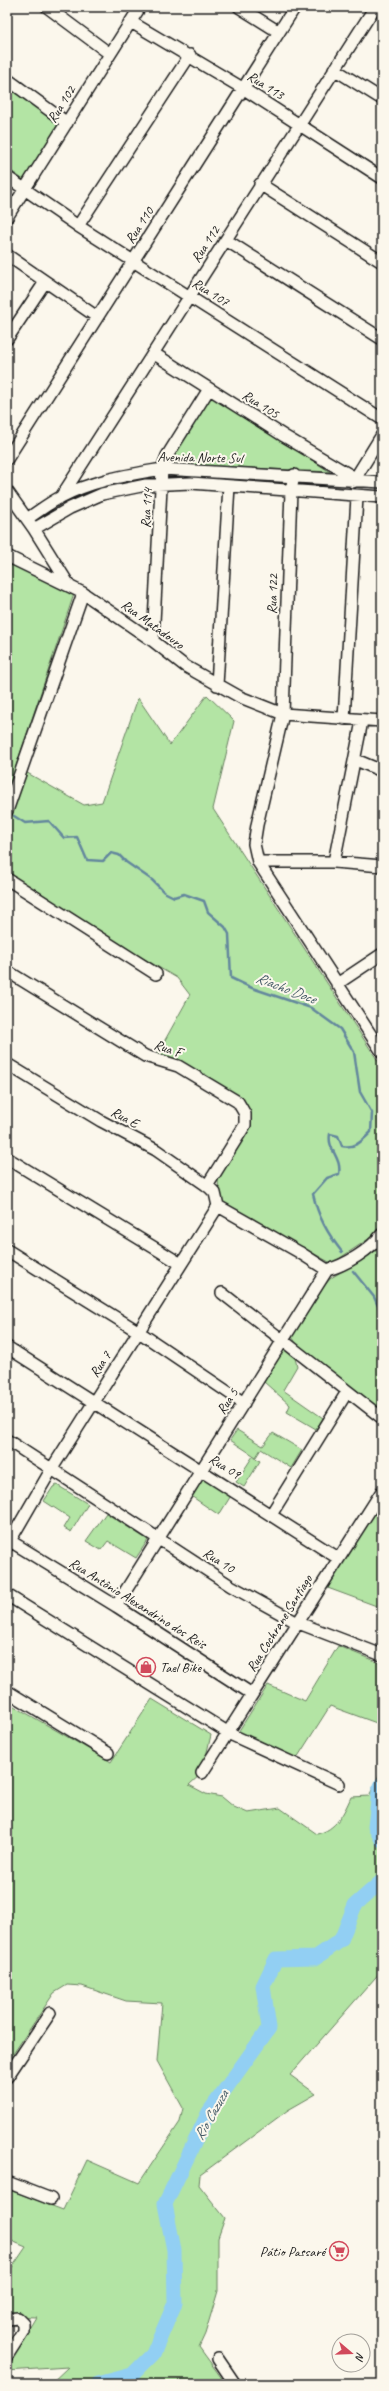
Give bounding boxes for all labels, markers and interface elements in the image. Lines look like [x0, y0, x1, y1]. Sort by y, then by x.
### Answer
street label: Rua 113 [244, 68, 289, 104]
street label: Rua 102 [44, 81, 80, 126]
street label: Rua 110 [121, 202, 158, 247]
street label: Rua 112 [187, 221, 224, 266]
street label: Rua 107 [189, 275, 233, 311]
street label: Rua 105 [239, 387, 283, 423]
street label: Avenida Norte Sul [157, 448, 245, 467]
street label: Rua 114 [137, 486, 156, 529]
street label: Rua 122 [263, 572, 282, 614]
street label: Rua Matadouro [118, 596, 188, 653]
water label: Riacho Doce [253, 968, 320, 1009]
street label: Rua F [152, 1036, 187, 1062]
street label: Rua E [108, 1103, 143, 1132]
street label: Rua 7 [86, 1347, 115, 1380]
street label: Rua 5 [213, 1384, 242, 1417]
street label: Rua 09 [206, 1450, 245, 1484]
street label: Rua 10 [200, 1544, 239, 1578]
street label: Rua Antônio Alexandrino dos Reis [66, 1554, 210, 1653]
street label: Rua Cochrane Santiago [243, 1571, 317, 1675]
shop icon: Tael Bike [135, 1656, 157, 1678]
place label: Tael Bike [160, 1659, 202, 1676]
water label: Rio Cazuza [190, 2085, 234, 2143]
supermarket icon: Pátio Passaré [328, 2240, 350, 2262]
place label: Pátio Passaré [260, 2243, 327, 2260]
north arrow [331, 2333, 371, 2373]
text: N [352, 2351, 368, 2364]

